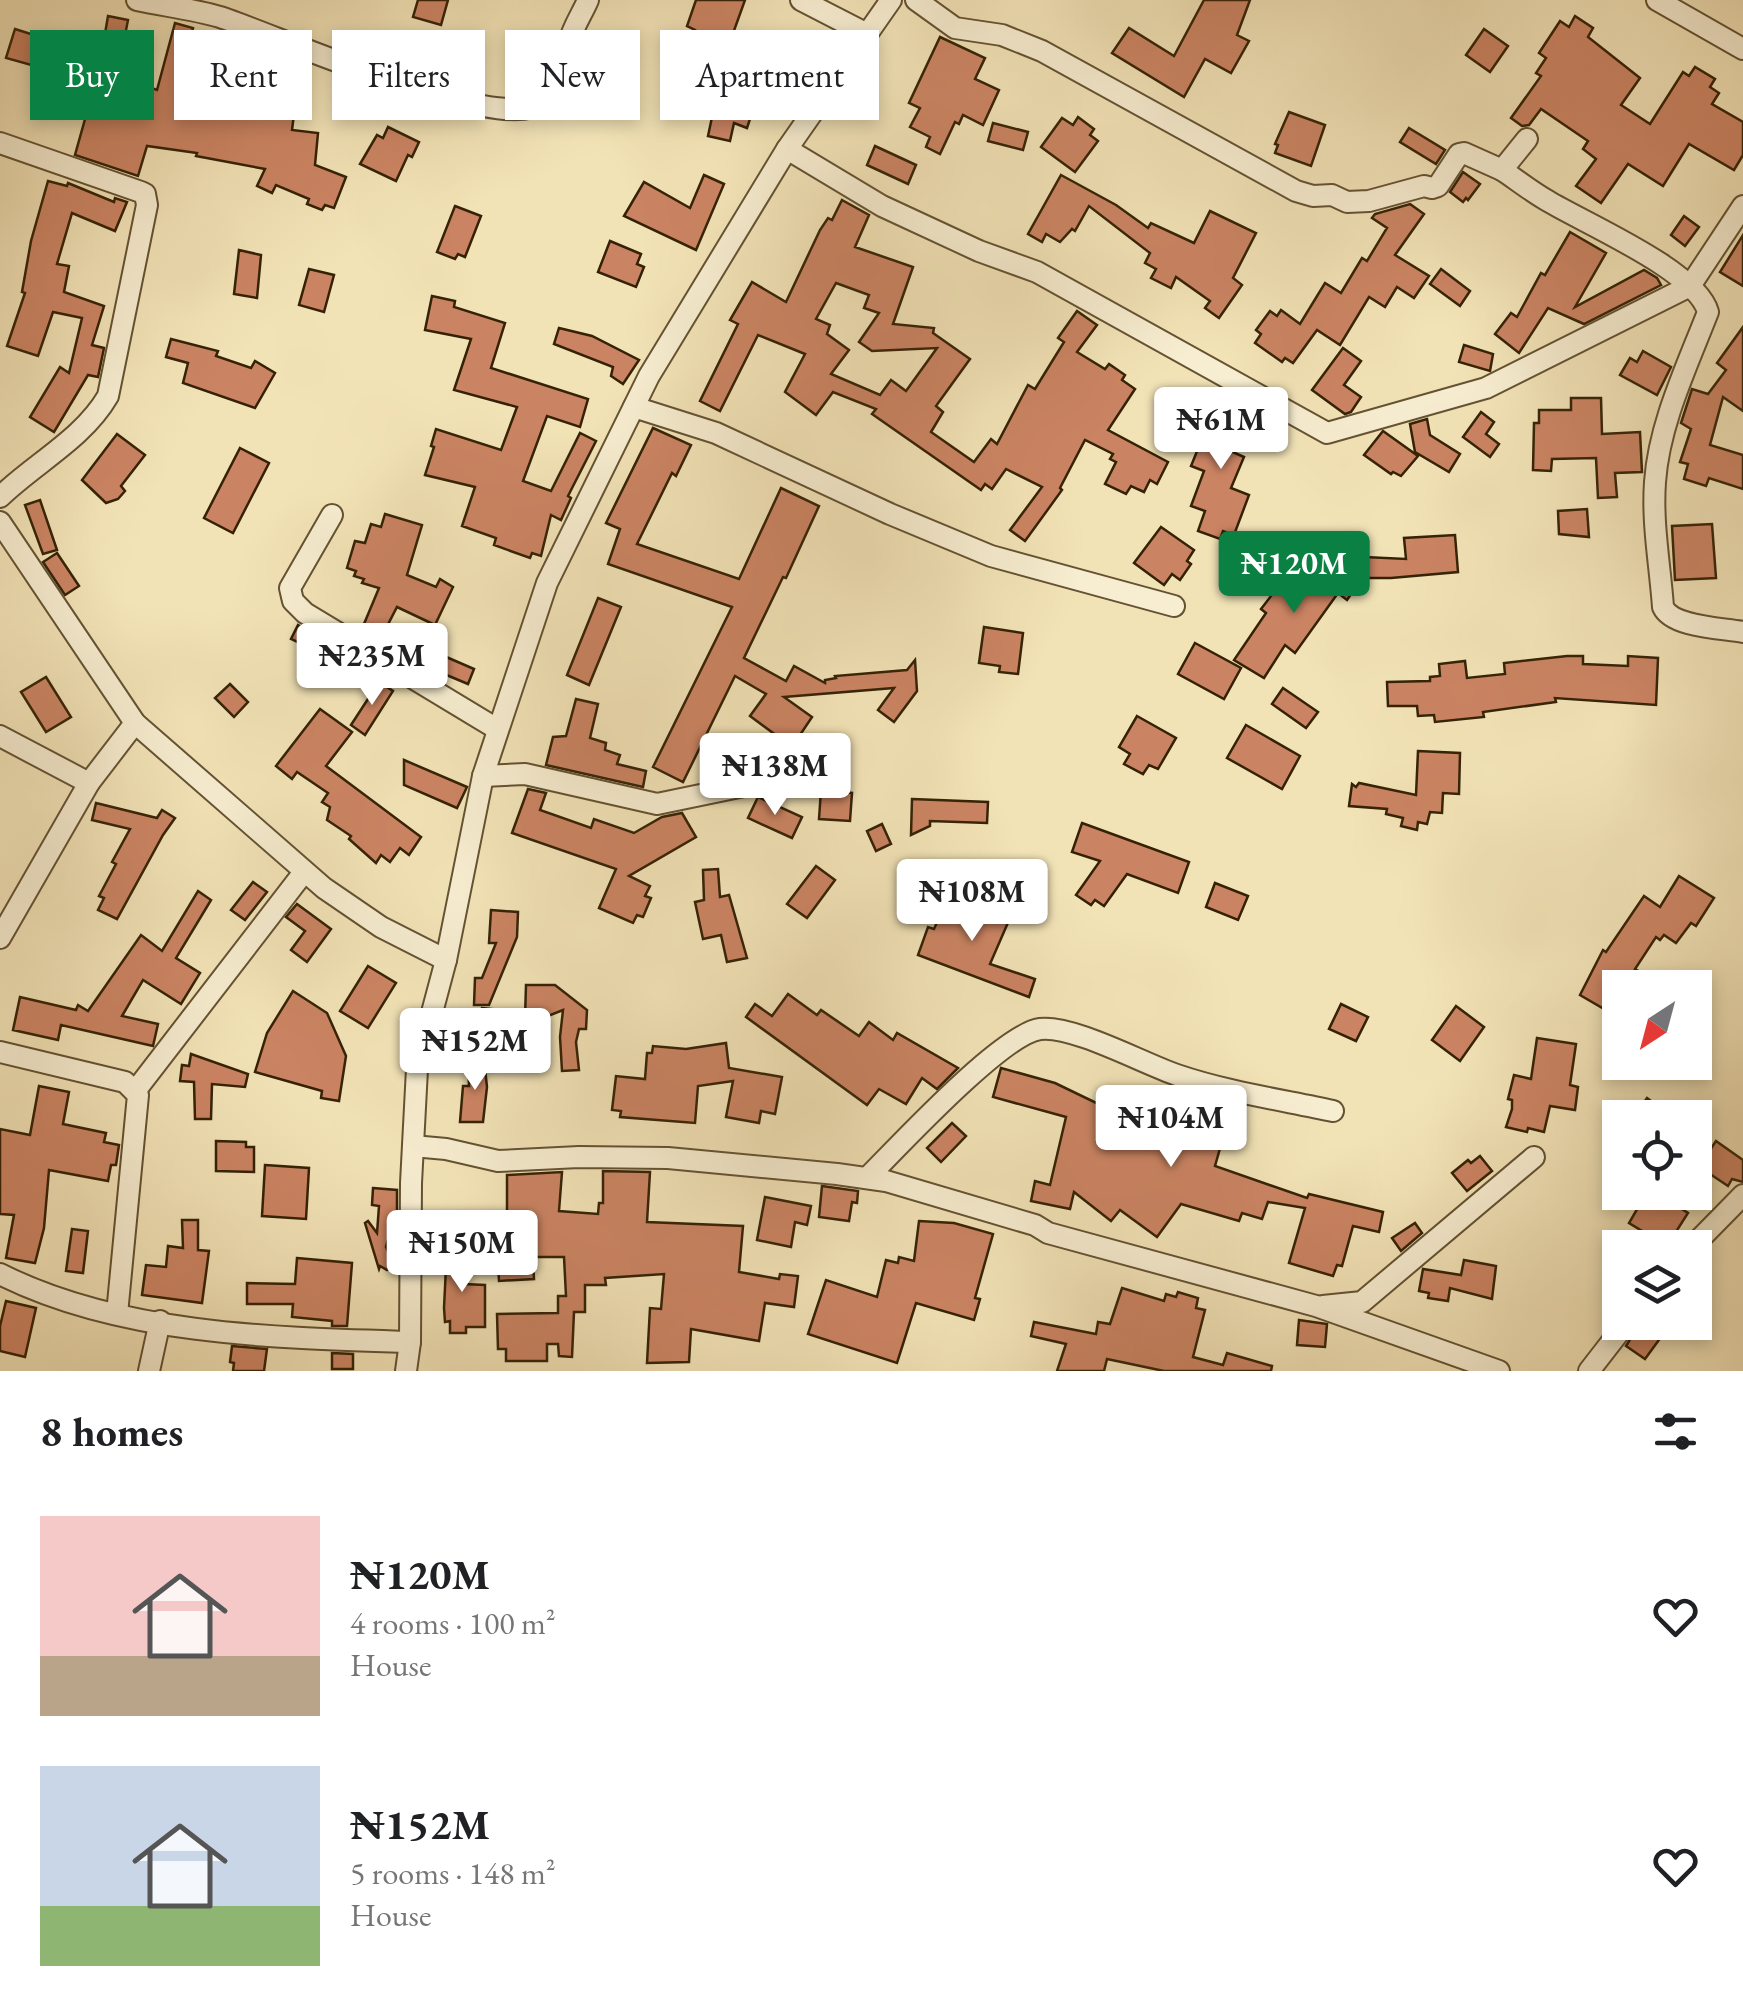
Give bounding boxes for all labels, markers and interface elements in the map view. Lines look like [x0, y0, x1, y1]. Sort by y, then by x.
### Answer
chip: Buy [30, 30, 154, 120]
chip: Rent [174, 30, 312, 120]
chip: Filters [332, 30, 485, 120]
chip: New [505, 30, 640, 120]
chip: Apartment [660, 30, 879, 120]
pin: ₦61M [1162, 387, 1280, 472]
text: ₦61M [1176, 398, 1266, 440]
pin: ₦120M [1224, 531, 1364, 616]
text: ₦120M [1241, 542, 1347, 584]
pin: ₦235M [302, 623, 442, 708]
text: ₦235M [319, 634, 425, 676]
pin: ₦138M [705, 733, 845, 818]
text: ₦138M [722, 744, 828, 786]
pin: ₦108M [902, 859, 1042, 944]
text: ₦108M [919, 870, 1025, 912]
north arrow [1602, 970, 1712, 1080]
map controls [1602, 970, 1712, 1340]
pin: ₦152M [405, 1008, 545, 1093]
text: ₦152M [422, 1019, 528, 1061]
pin: ₦104M [1101, 1085, 1241, 1170]
text: ₦104M [1118, 1096, 1224, 1138]
button: locate [1602, 1100, 1712, 1210]
pin: ₦150M [392, 1210, 532, 1295]
text: ₦150M [409, 1221, 515, 1263]
button: layers [1602, 1230, 1712, 1340]
text: 8 homes [40, 1404, 183, 1459]
icon: filters [1648, 1404, 1703, 1459]
text: ₦120M [350, 1547, 490, 1602]
icon: home [120, 1556, 240, 1676]
icon: heart [1648, 1589, 1703, 1644]
text: 4 rooms · 100 m² [350, 1602, 556, 1644]
text: House [350, 1644, 431, 1686]
text: ₦152M [350, 1797, 490, 1852]
icon: home [120, 1806, 240, 1926]
icon: heart [1648, 1839, 1703, 1894]
text: 5 rooms · 148 m² [350, 1852, 556, 1894]
text: House [350, 1894, 431, 1936]

